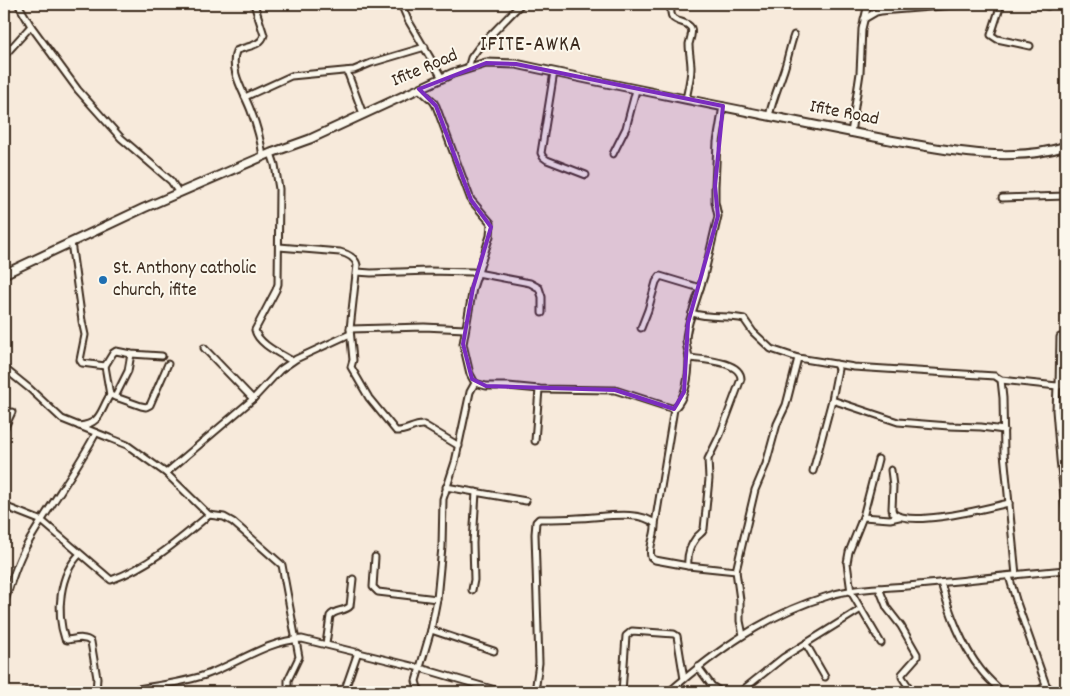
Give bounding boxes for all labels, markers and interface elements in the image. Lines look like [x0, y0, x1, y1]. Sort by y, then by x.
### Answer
district label: IFITE-AWKA [480, 31, 582, 61]
street label: Ifite Road [388, 43, 462, 95]
street label: Ifite Road [807, 94, 881, 134]
place label: St. Anthony catholic church, ifite [113, 256, 256, 305]
marker: St. Anthony catholic church, ifite [97, 274, 109, 286]

